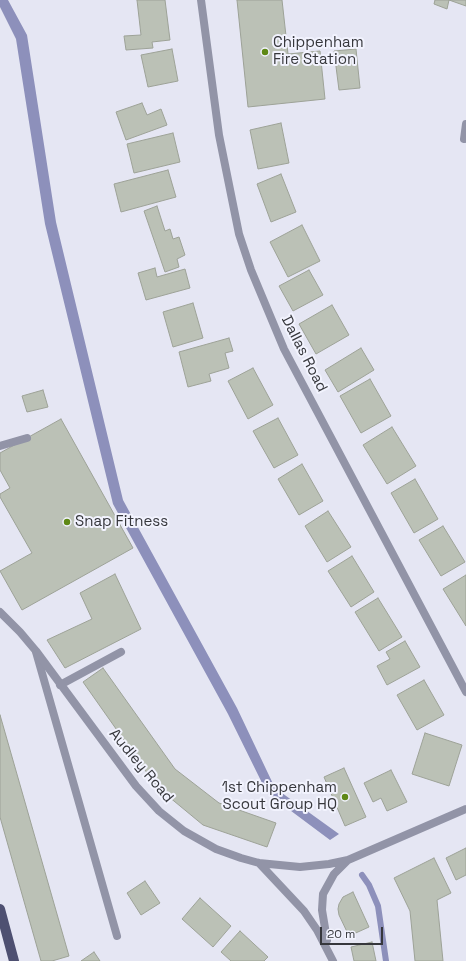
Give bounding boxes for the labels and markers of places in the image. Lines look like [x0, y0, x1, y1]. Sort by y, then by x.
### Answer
place label: Chippenham Fire Station [273, 34, 364, 69]
marker: Chippenham Fire Station [260, 47, 270, 57]
place label: Snap Fitness [75, 513, 168, 531]
marker: Snap Fitness [62, 517, 72, 527]
place label: 1st Chippenham Scout Group HQ [222, 779, 337, 814]
marker: 1st Chippenham Scout Group HQ [340, 792, 350, 802]

